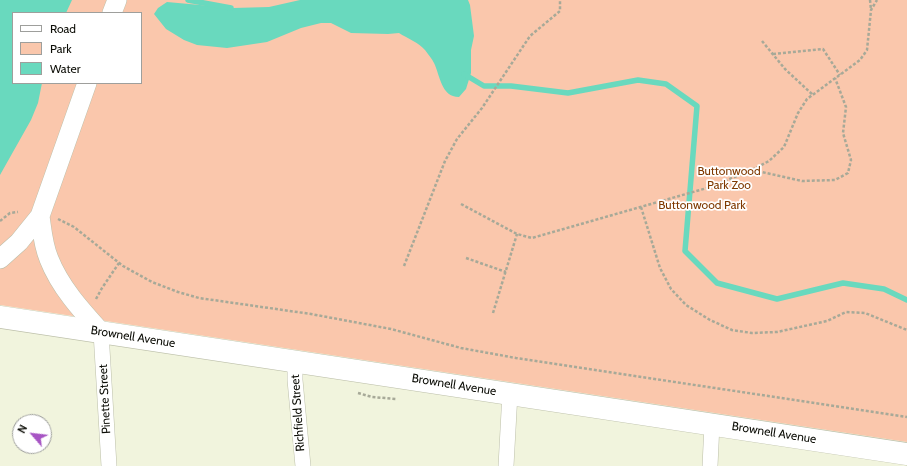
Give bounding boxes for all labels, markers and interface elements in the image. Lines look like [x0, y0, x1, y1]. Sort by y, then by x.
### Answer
legend [12, 12, 142, 84]
text: Road [50, 21, 76, 36]
text: Park [50, 41, 72, 56]
text: Water [50, 61, 80, 76]
park label: Buttonwood Park Zoo [697, 164, 761, 192]
park label: Buttonwood Park [658, 198, 746, 212]
street label: Brownell Avenue [90, 323, 176, 351]
street label: Pinette Street [96, 364, 114, 434]
street label: Brownell Avenue [411, 371, 497, 399]
street label: Richfield Street [288, 374, 308, 452]
north arrow [12, 414, 52, 454]
street label: Brownell Avenue [731, 419, 817, 447]
text: N [14, 422, 30, 436]

